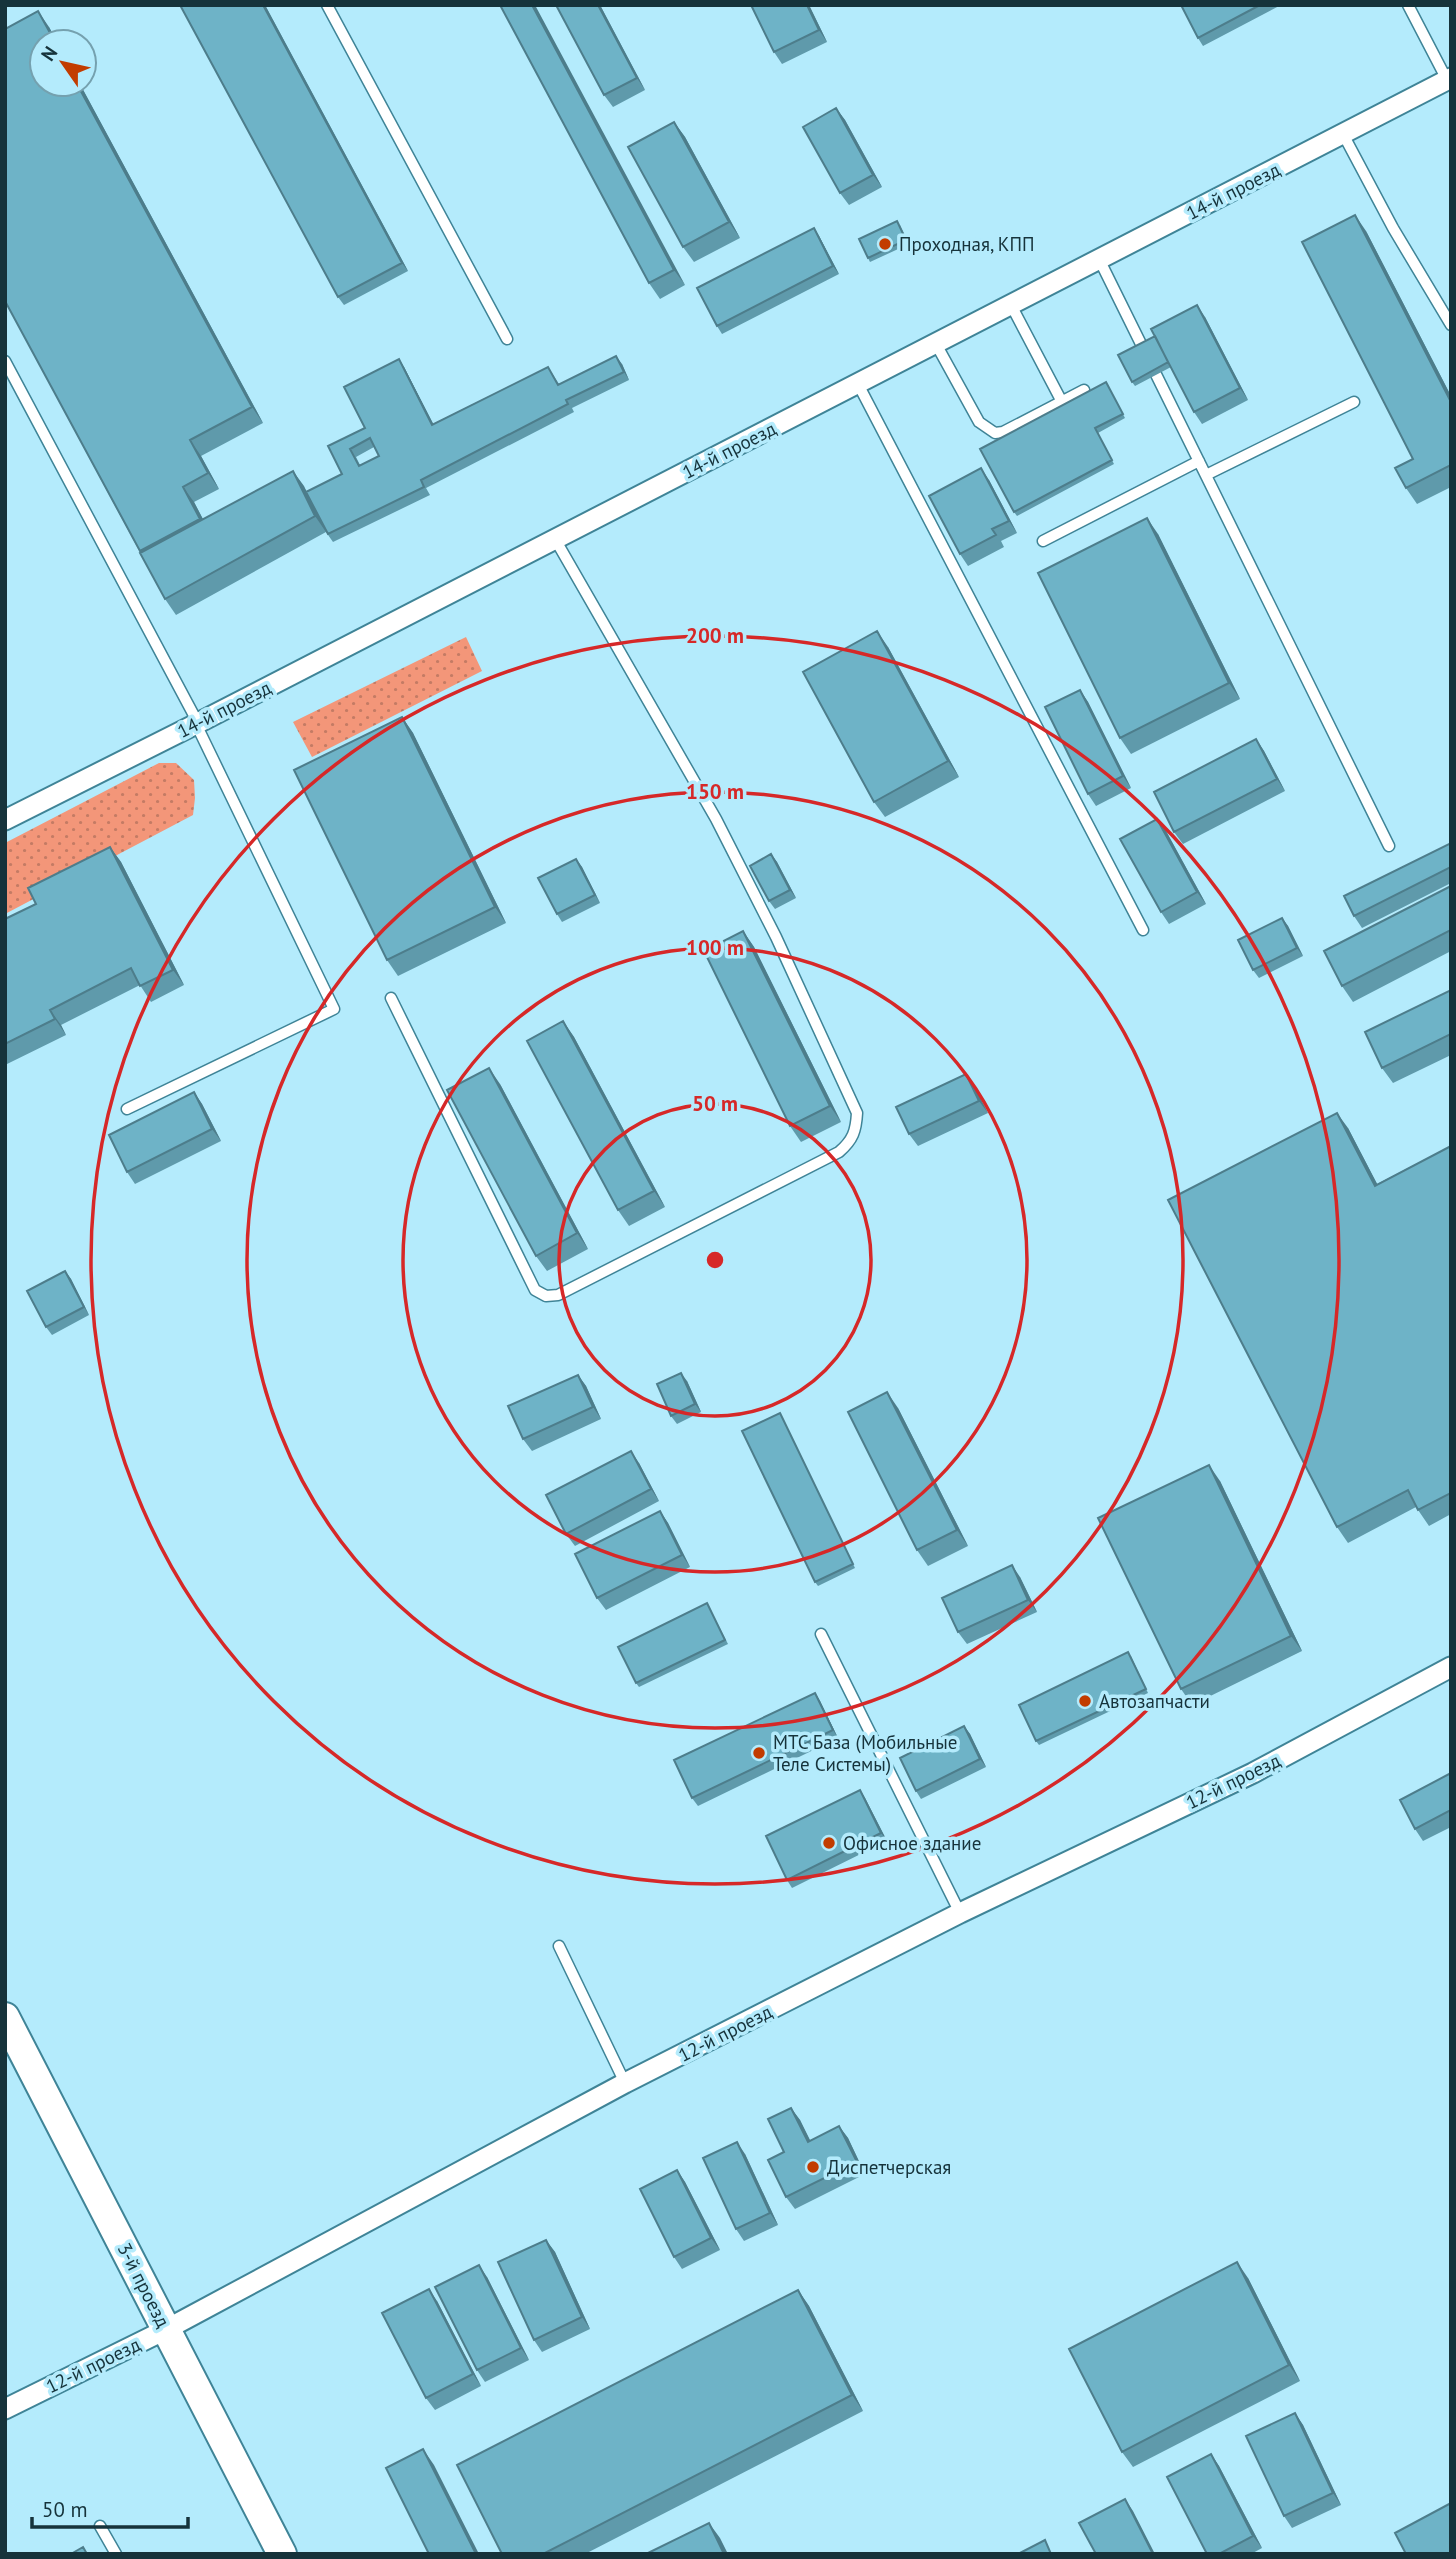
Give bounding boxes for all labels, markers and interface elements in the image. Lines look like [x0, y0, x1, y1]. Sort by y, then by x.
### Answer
north arrow [28, 28, 98, 98]
text: N [35, 42, 62, 65]
street label: 14-й проезд [1182, 157, 1284, 225]
place label: Проходная, КПП [899, 232, 1035, 256]
marker: Проходная, КПП [877, 236, 893, 252]
street label: 14-й проезд [678, 416, 780, 484]
text: 200 m [686, 622, 744, 649]
street label: 14-й проезд [173, 675, 275, 743]
text: 150 m [686, 778, 744, 805]
text: 100 m [686, 934, 744, 961]
text: 50 m [692, 1090, 738, 1117]
centre of rings [703, 1248, 727, 1272]
place label: Автозапчасти [1099, 1689, 1210, 1713]
marker: Автозапчасти [1077, 1693, 1093, 1709]
place label: МТС База (Мобильные Теле Системы) [773, 1730, 958, 1776]
marker: МТС База (Мобильные Теле Системы) [751, 1745, 767, 1761]
street label: 12-й проезд [1182, 1748, 1284, 1814]
place label: Офисное здание [843, 1831, 981, 1855]
marker: Офисное здание [821, 1835, 837, 1851]
street label: 12-й проезд [674, 1999, 776, 2067]
place label: Диспетчерская [827, 2155, 951, 2179]
marker: Диспетчерская [805, 2159, 821, 2175]
street label: 3-й проезд [113, 2239, 175, 2331]
street label: 12-й проезд [42, 2332, 144, 2398]
scale bar [32, 2486, 187, 2530]
text: 50 m [42, 2496, 88, 2523]

